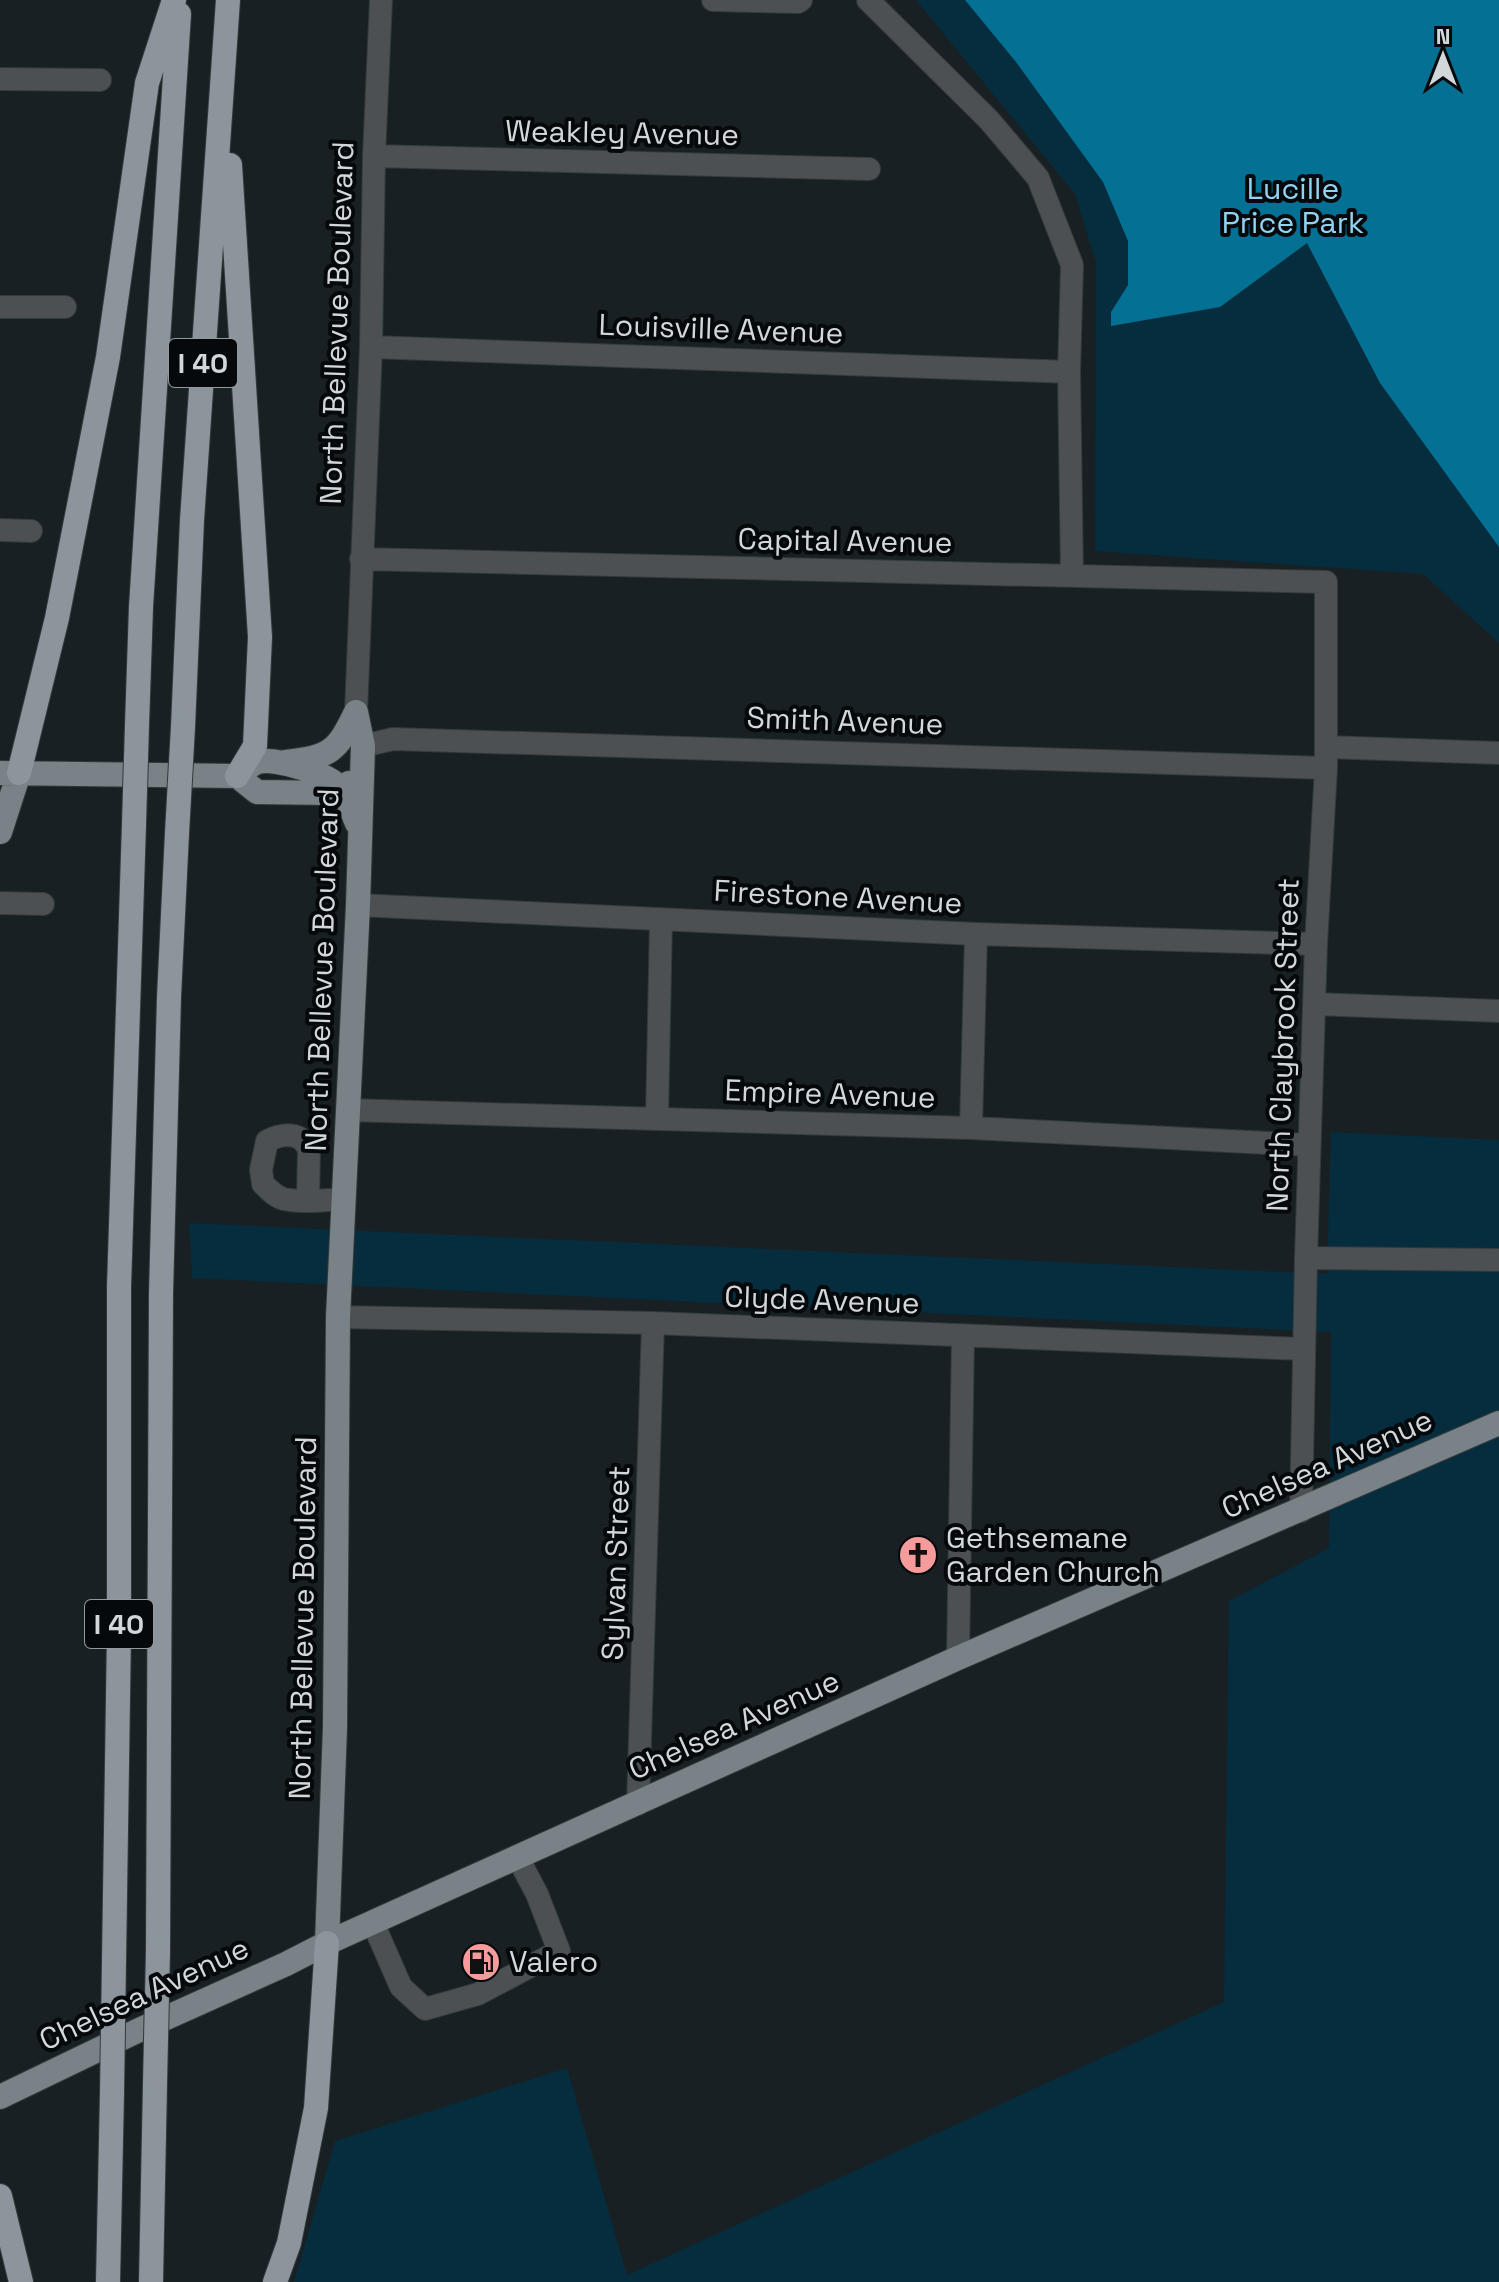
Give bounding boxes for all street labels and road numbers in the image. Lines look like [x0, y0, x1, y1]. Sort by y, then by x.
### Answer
street label: Weakley Avenue [505, 111, 739, 154]
street label: North Bellevue Boulevard [311, 141, 362, 505]
street label: Louisville Avenue [598, 305, 844, 352]
road number: I 40 [169, 339, 237, 387]
street label: Capital Avenue [737, 519, 953, 562]
street label: Smith Avenue [746, 698, 944, 743]
street label: North Bellevue Boulevard [296, 788, 347, 1152]
street label: Firestone Avenue [713, 871, 963, 922]
street label: North Claybrook Street [1257, 877, 1308, 1213]
street label: Empire Avenue [724, 1070, 936, 1117]
street label: Clyde Avenue [724, 1277, 920, 1322]
street label: Chelsea Avenue [1215, 1400, 1438, 1527]
street label: North Bellevue Boulevard [280, 1436, 325, 1800]
street label: Sylvan Street [593, 1465, 638, 1661]
road number: I 40 [85, 1600, 153, 1648]
street label: Chelsea Avenue [622, 1661, 845, 1788]
street label: Chelsea Avenue [33, 1928, 255, 2059]

